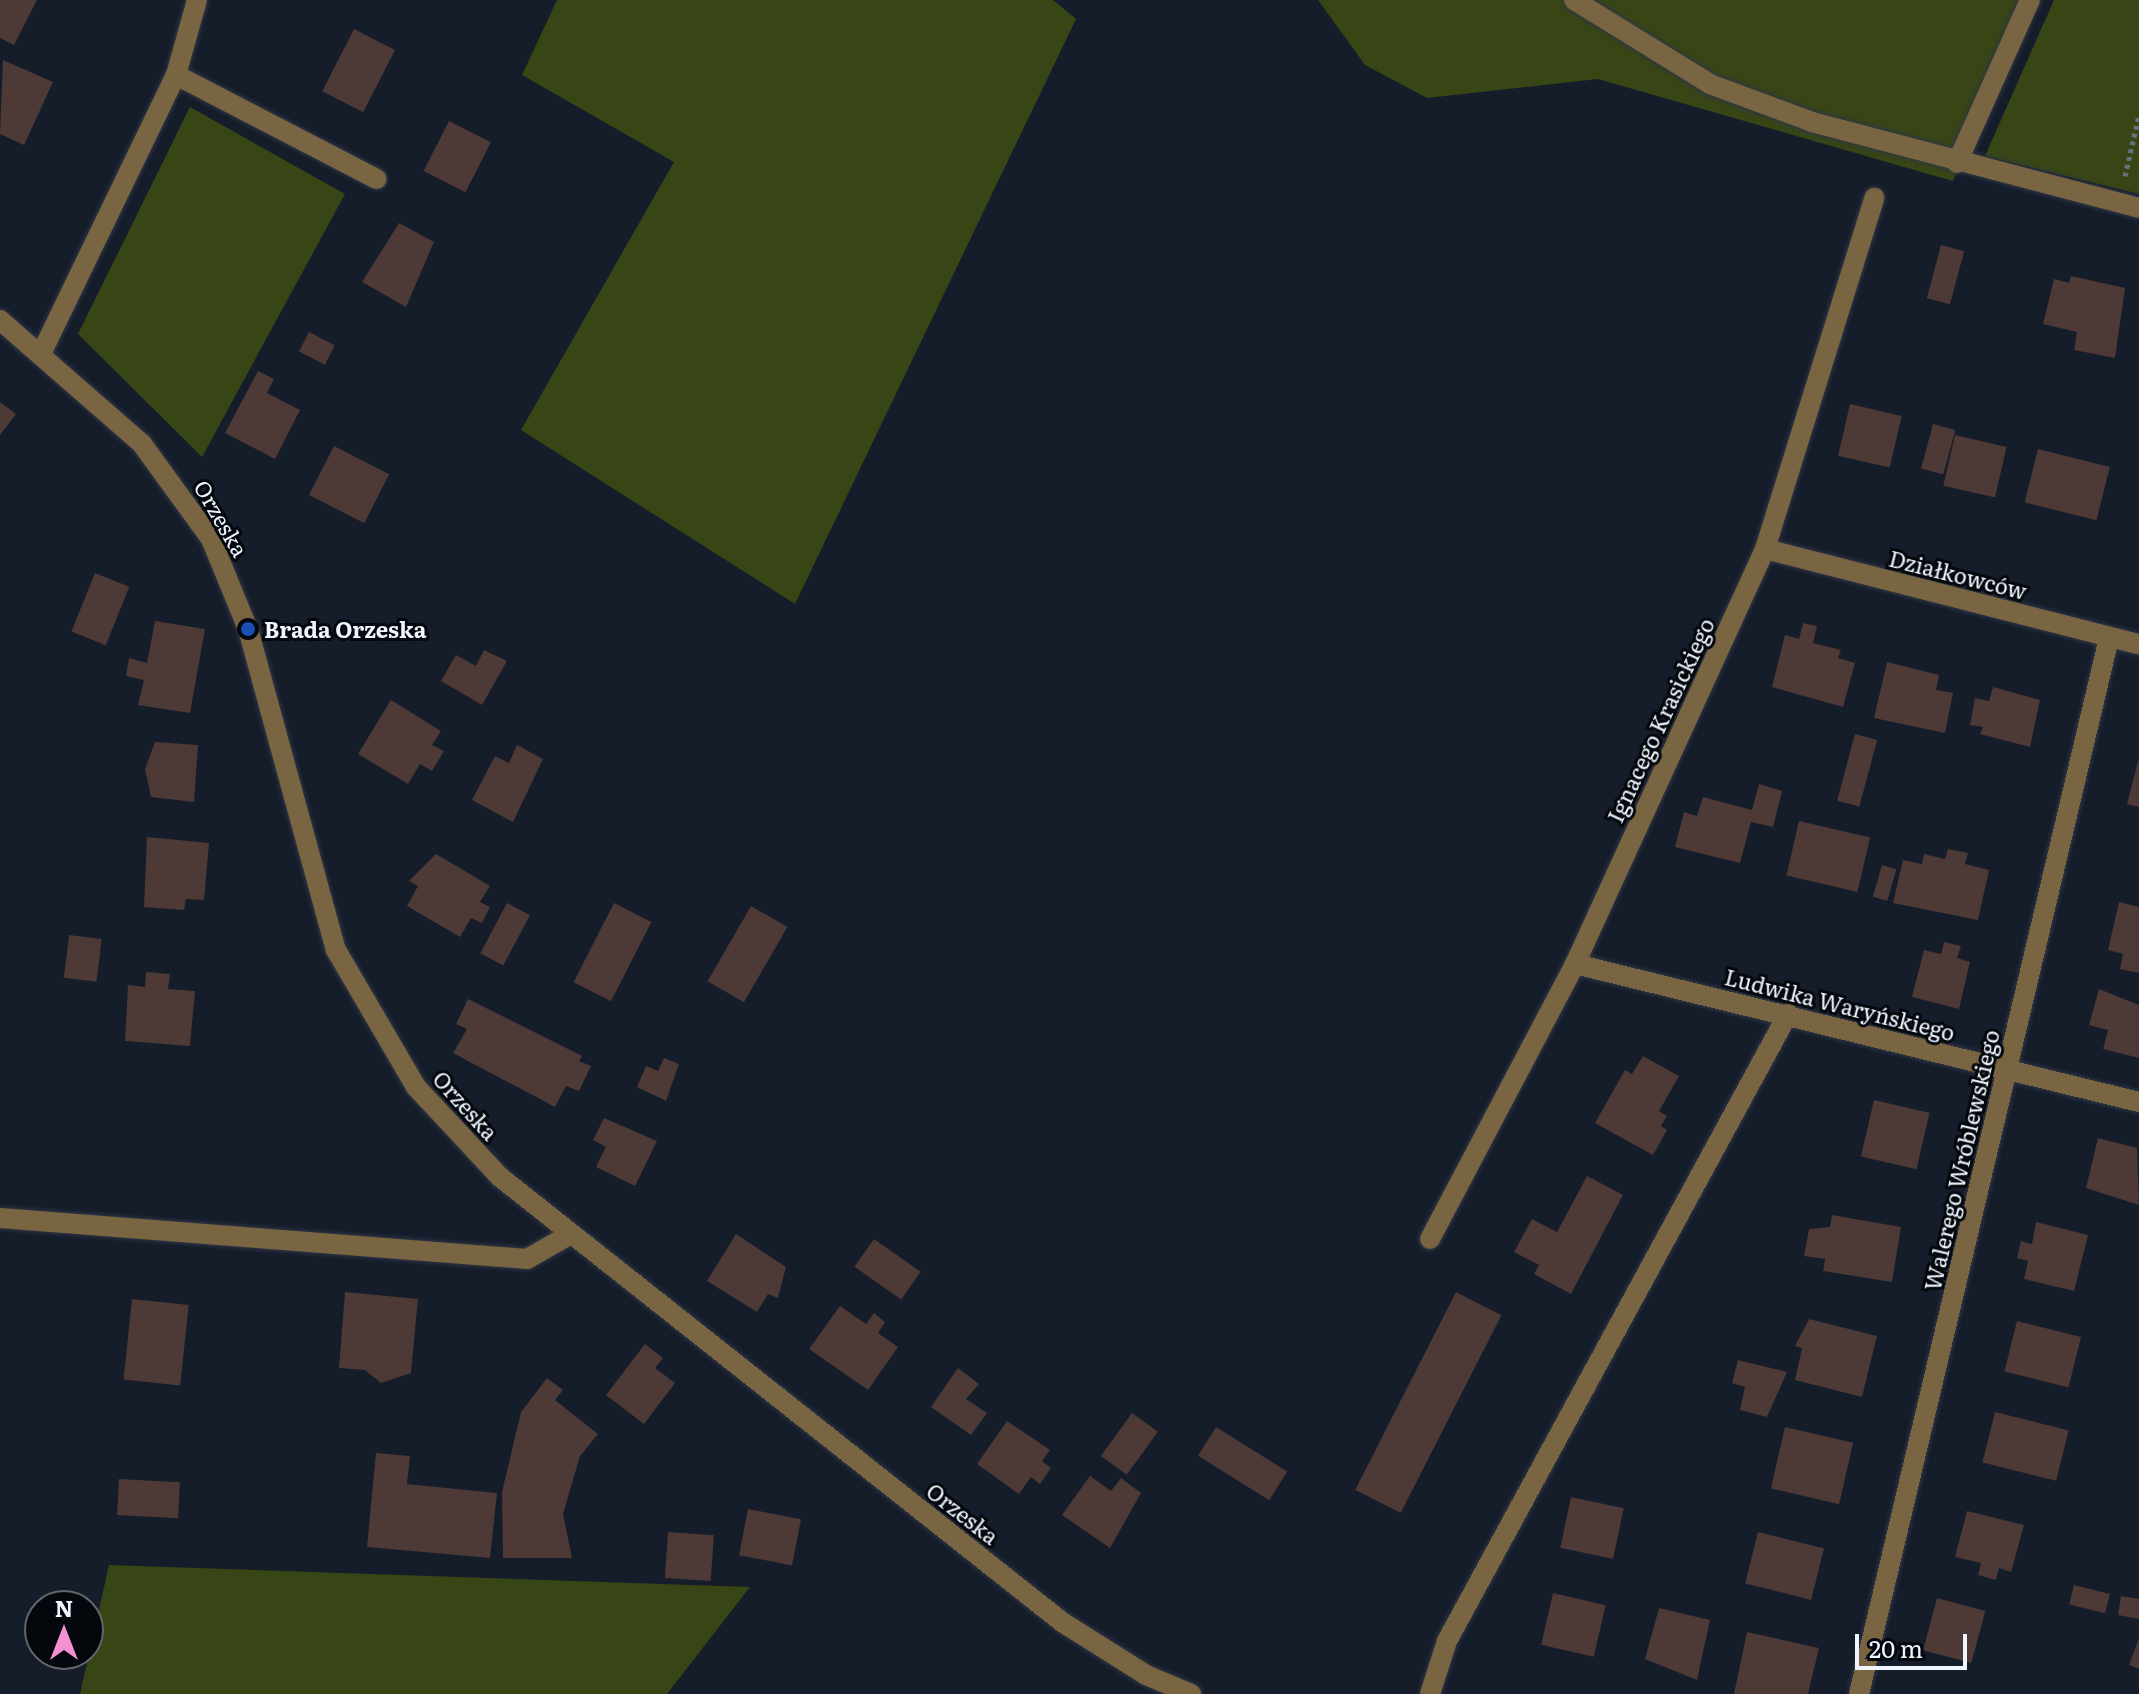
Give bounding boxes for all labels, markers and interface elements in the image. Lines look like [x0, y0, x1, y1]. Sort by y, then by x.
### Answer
street label: Orzeska [190, 475, 254, 561]
street label: Działkowców [1886, 544, 2030, 604]
street label: Ignacego Krasickiego [1601, 614, 1719, 826]
place label: Brada Orzeska [264, 616, 427, 642]
marker: Brada Orzeska [239, 620, 257, 638]
street label: Ludwika Waryńskiego [1722, 963, 1958, 1045]
street label: Walerego Wróblewskiego [1918, 1027, 2004, 1293]
street label: Orzeska [428, 1065, 504, 1145]
street label: Orzeska [922, 1477, 1004, 1549]
north arrow [24, 1590, 104, 1670]
text: N [55, 1591, 73, 1624]
scale bar [1859, 1618, 1971, 1668]
text: 20 m [1869, 1630, 1923, 1665]

